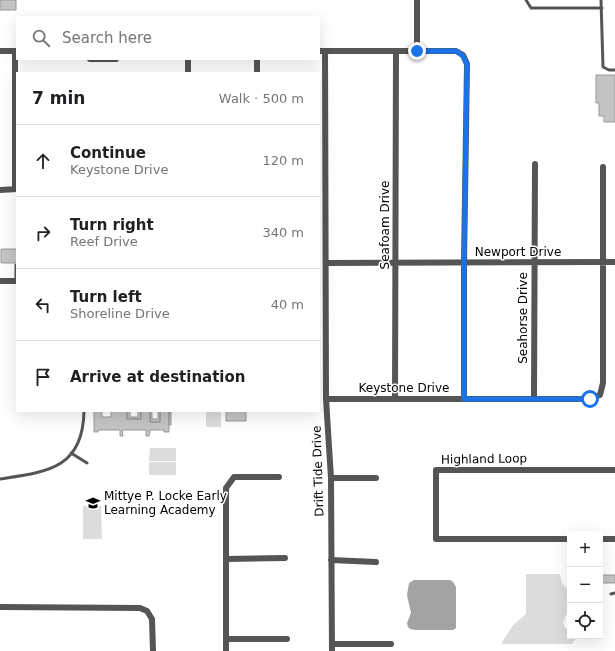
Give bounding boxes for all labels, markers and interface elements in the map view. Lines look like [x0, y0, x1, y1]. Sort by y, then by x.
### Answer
search box [16, 16, 320, 60]
icon: search [30, 27, 52, 49]
text: Search here [62, 29, 152, 47]
route end [408, 42, 426, 60]
text: 7 min [32, 88, 85, 108]
text: Walk · 500 m [219, 91, 304, 106]
text: Continue [70, 144, 146, 162]
icon: ahead [32, 150, 54, 172]
text: 120 m [262, 153, 304, 168]
text: Keystone Drive [70, 162, 168, 177]
street label: Seafoam Drive [378, 181, 392, 269]
text: Turn right [70, 216, 154, 234]
icon: right [32, 222, 54, 244]
text: 340 m [262, 225, 304, 240]
text: Reef Drive [70, 234, 138, 249]
street label: Newport Drive [475, 245, 561, 259]
street label: Seahorse Drive [516, 272, 530, 364]
text: Turn left [70, 288, 142, 306]
icon: left [32, 294, 54, 316]
text: 40 m [271, 297, 304, 312]
text: Shoreline Drive [70, 306, 170, 321]
icon: arrive [32, 366, 54, 388]
text: Arrive at destination [70, 368, 245, 386]
street label: Keystone Drive [359, 381, 449, 395]
route start [581, 390, 599, 408]
street label: Drift Tide Drive [309, 425, 327, 517]
street label: Highland Loop [441, 451, 527, 467]
place label: Mittye P. Locke Early Learning Academy [104, 489, 227, 517]
school or university icon: Mittye P. Locke Early Learning Academy [85, 495, 101, 511]
map controls [567, 531, 603, 639]
button: + [567, 531, 603, 567]
button: − [567, 567, 603, 603]
button: locate [567, 603, 603, 639]

